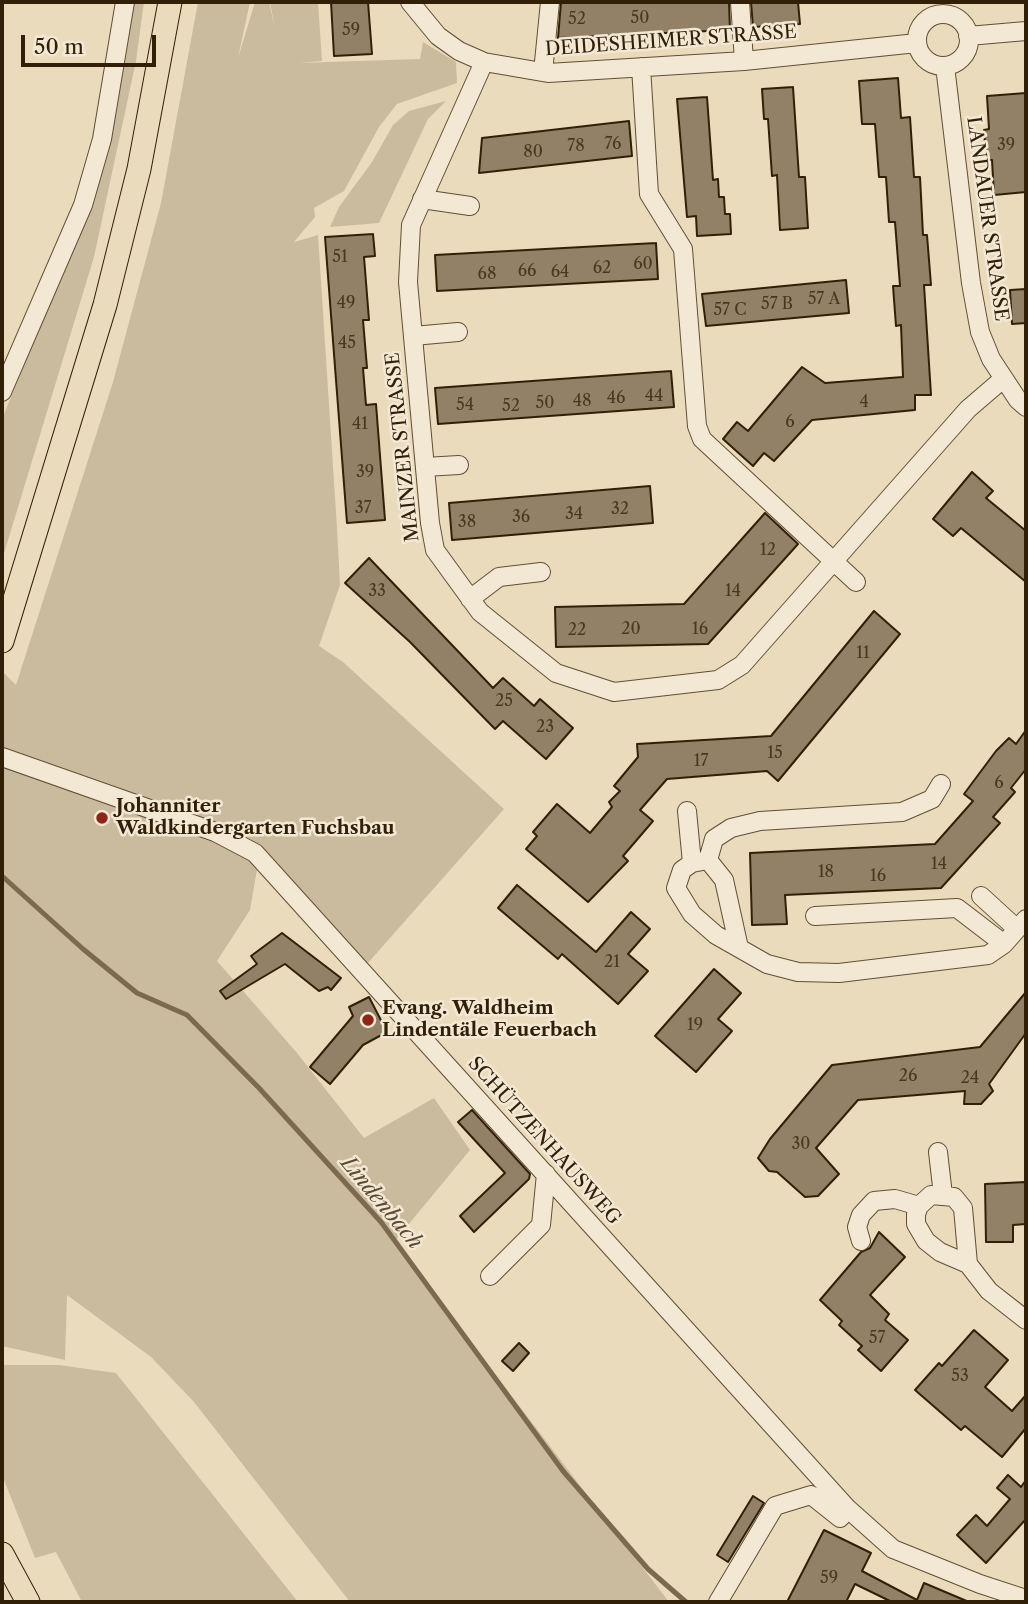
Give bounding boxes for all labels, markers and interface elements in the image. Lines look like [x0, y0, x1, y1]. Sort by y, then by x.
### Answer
house number: 50 [631, 8, 649, 28]
house number: 52 [568, 9, 586, 29]
house number: 59 [342, 20, 360, 40]
scale bar [24, 21, 159, 65]
street label: DEIDESHEIMER STRASSE [544, 21, 798, 61]
text: 50 m [34, 34, 84, 59]
street label: LANDAUER STRASSE [961, 115, 1013, 323]
house number: 76 [605, 134, 621, 154]
house number: 39 [997, 135, 1015, 155]
house number: 78 [567, 136, 585, 156]
house number: 80 [523, 142, 543, 162]
house number: 51 [332, 247, 348, 267]
house number: 60 [633, 254, 653, 274]
house number: 62 [593, 258, 611, 278]
house number: 66 [518, 261, 536, 281]
house number: 64 [551, 262, 569, 282]
house number: 68 [478, 264, 496, 284]
house number: 57 A [808, 289, 840, 309]
house number: 49 [337, 293, 355, 313]
house number: 57 B [761, 294, 793, 314]
house number: 57 C [713, 300, 747, 320]
house number: 45 [338, 333, 356, 353]
street label: MAINZER STRASSE [382, 351, 424, 543]
house number: 44 [645, 386, 663, 406]
house number: 46 [607, 388, 625, 408]
house number: 48 [573, 391, 591, 411]
house number: 4 [859, 392, 869, 412]
house number: 50 [536, 393, 554, 413]
house number: 54 [456, 395, 474, 415]
house number: 52 [502, 396, 520, 416]
house number: 6 [785, 412, 795, 432]
house number: 41 [352, 414, 368, 434]
house number: 39 [356, 462, 374, 482]
house number: 37 [355, 498, 371, 518]
house number: 32 [611, 499, 629, 519]
house number: 34 [565, 504, 583, 524]
house number: 36 [512, 507, 530, 527]
house number: 38 [458, 512, 476, 532]
house number: 12 [760, 540, 776, 560]
house number: 33 [368, 581, 386, 601]
house number: 14 [725, 581, 741, 601]
house number: 20 [621, 619, 641, 639]
house number: 16 [692, 619, 708, 639]
house number: 22 [568, 620, 586, 640]
house number: 11 [856, 643, 870, 663]
house number: 25 [495, 691, 513, 711]
house number: 23 [536, 717, 554, 737]
house number: 15 [767, 743, 783, 763]
house number: 17 [694, 751, 708, 771]
house number: 6 [994, 773, 1004, 793]
place label: Johanniter Waldkindergarten Fuchsbau [116, 796, 395, 840]
marker: Johanniter Waldkindergarten Fuchsbau [94, 810, 110, 826]
house number: 14 [931, 854, 947, 874]
house number: 18 [818, 862, 834, 882]
house number: 16 [870, 866, 886, 886]
house number: 21 [604, 952, 620, 972]
place label: Evang. Waldheim Lindentäle Feuerbach [382, 998, 597, 1042]
marker: Evang. Waldheim Lindentäle Feuerbach [360, 1012, 376, 1028]
house number: 19 [687, 1015, 703, 1035]
street label: SCHÜTZENHAUSWEG [463, 1053, 625, 1229]
house number: 26 [899, 1066, 917, 1086]
house number: 24 [961, 1068, 979, 1088]
house number: 30 [792, 1134, 810, 1154]
water label: Lindenbach [335, 1151, 427, 1255]
house number: 57 [869, 1328, 885, 1348]
house number: 53 [951, 1366, 969, 1386]
house number: 59 [820, 1568, 838, 1588]

